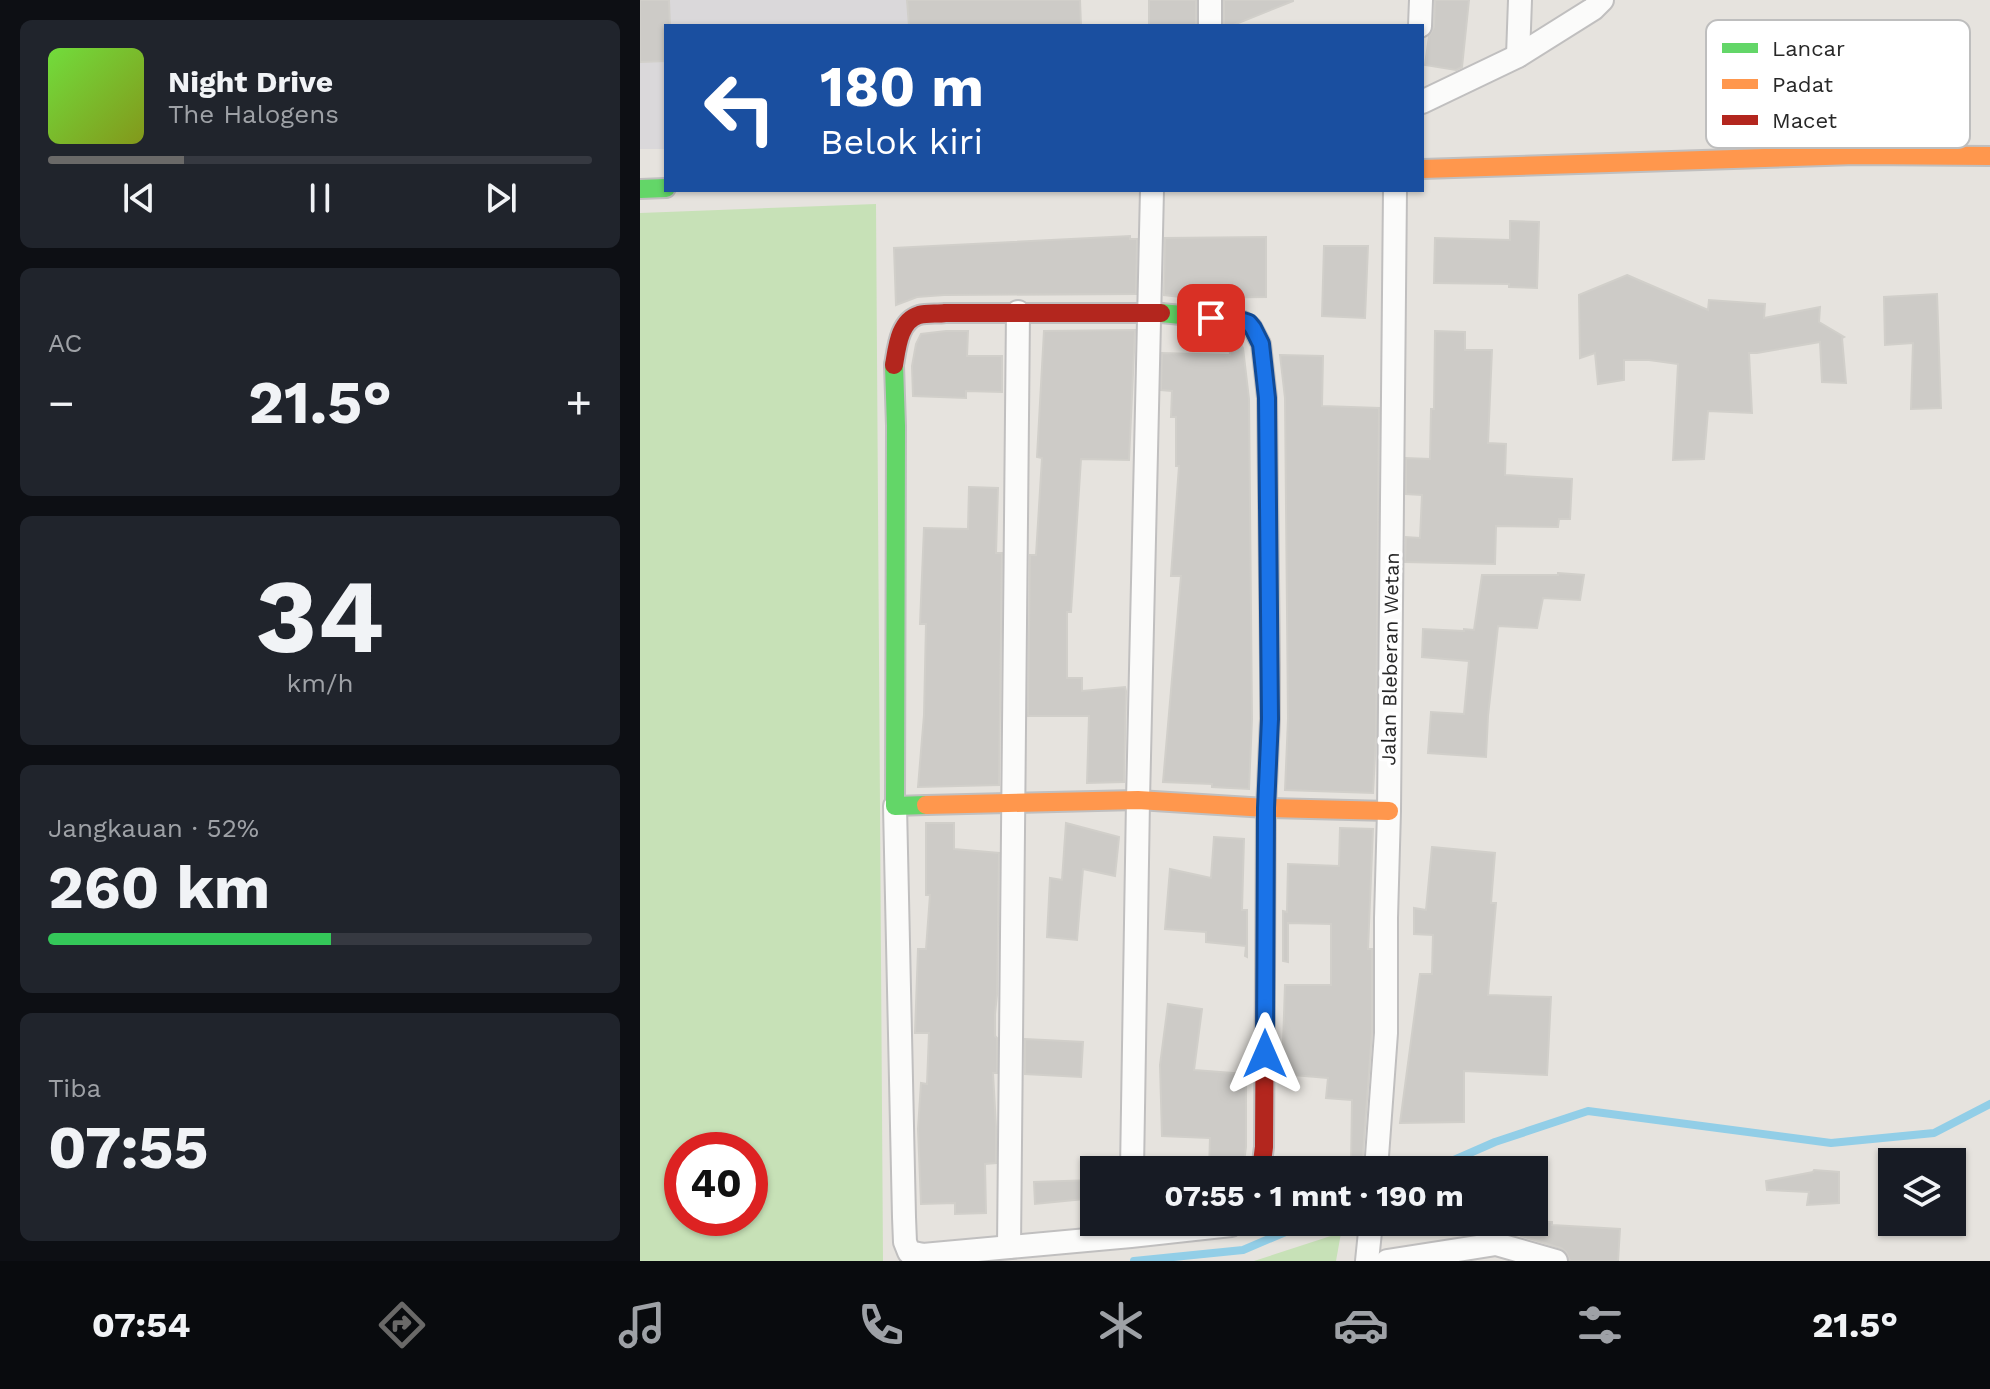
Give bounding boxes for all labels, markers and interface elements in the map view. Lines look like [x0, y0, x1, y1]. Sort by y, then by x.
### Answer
legend [1706, 20, 1970, 148]
text: Lancar [1772, 36, 1845, 61]
text: 180 m [820, 54, 984, 120]
icon: left [688, 56, 792, 160]
text: Night Drive [168, 64, 333, 99]
text: Padat [1772, 72, 1833, 97]
text: The Halogens [168, 99, 339, 129]
text: Macet [1772, 108, 1837, 133]
text: Belok kiri [820, 121, 983, 163]
icon: previous [117, 176, 161, 220]
icon: pause [298, 176, 342, 220]
icon: next [479, 176, 523, 220]
pin [1177, 284, 1245, 352]
icon: arrive [1189, 296, 1233, 340]
text: AC [48, 328, 82, 358]
text: 21.5° [248, 367, 392, 438]
text: − [48, 377, 75, 429]
text: + [565, 377, 592, 429]
street label: Jalan Bleberan Wetan [1376, 552, 1404, 766]
text: 34 [256, 555, 384, 677]
text: km/h [287, 668, 353, 698]
text: Jangkauan · 52% [48, 813, 259, 843]
text: 260 km [48, 852, 270, 923]
position arrow [1223, 1012, 1307, 1096]
text: Tiba [48, 1073, 101, 1103]
text: 07:55 [48, 1112, 209, 1183]
speed limit sign: 40 [664, 1132, 768, 1236]
map controls [1878, 1148, 1966, 1236]
button: layers [1878, 1148, 1966, 1236]
text: 07:55 · 1 mnt · 190 m [1164, 1178, 1464, 1213]
icon: directions [374, 1297, 430, 1353]
icon: music [614, 1297, 670, 1353]
icon: phone [853, 1297, 909, 1353]
icon: climate [1093, 1297, 1149, 1353]
icon: car [1333, 1297, 1389, 1353]
icon: filters [1572, 1297, 1628, 1353]
text: 07:54 [92, 1304, 190, 1346]
text: 21.5° [1812, 1304, 1898, 1346]

